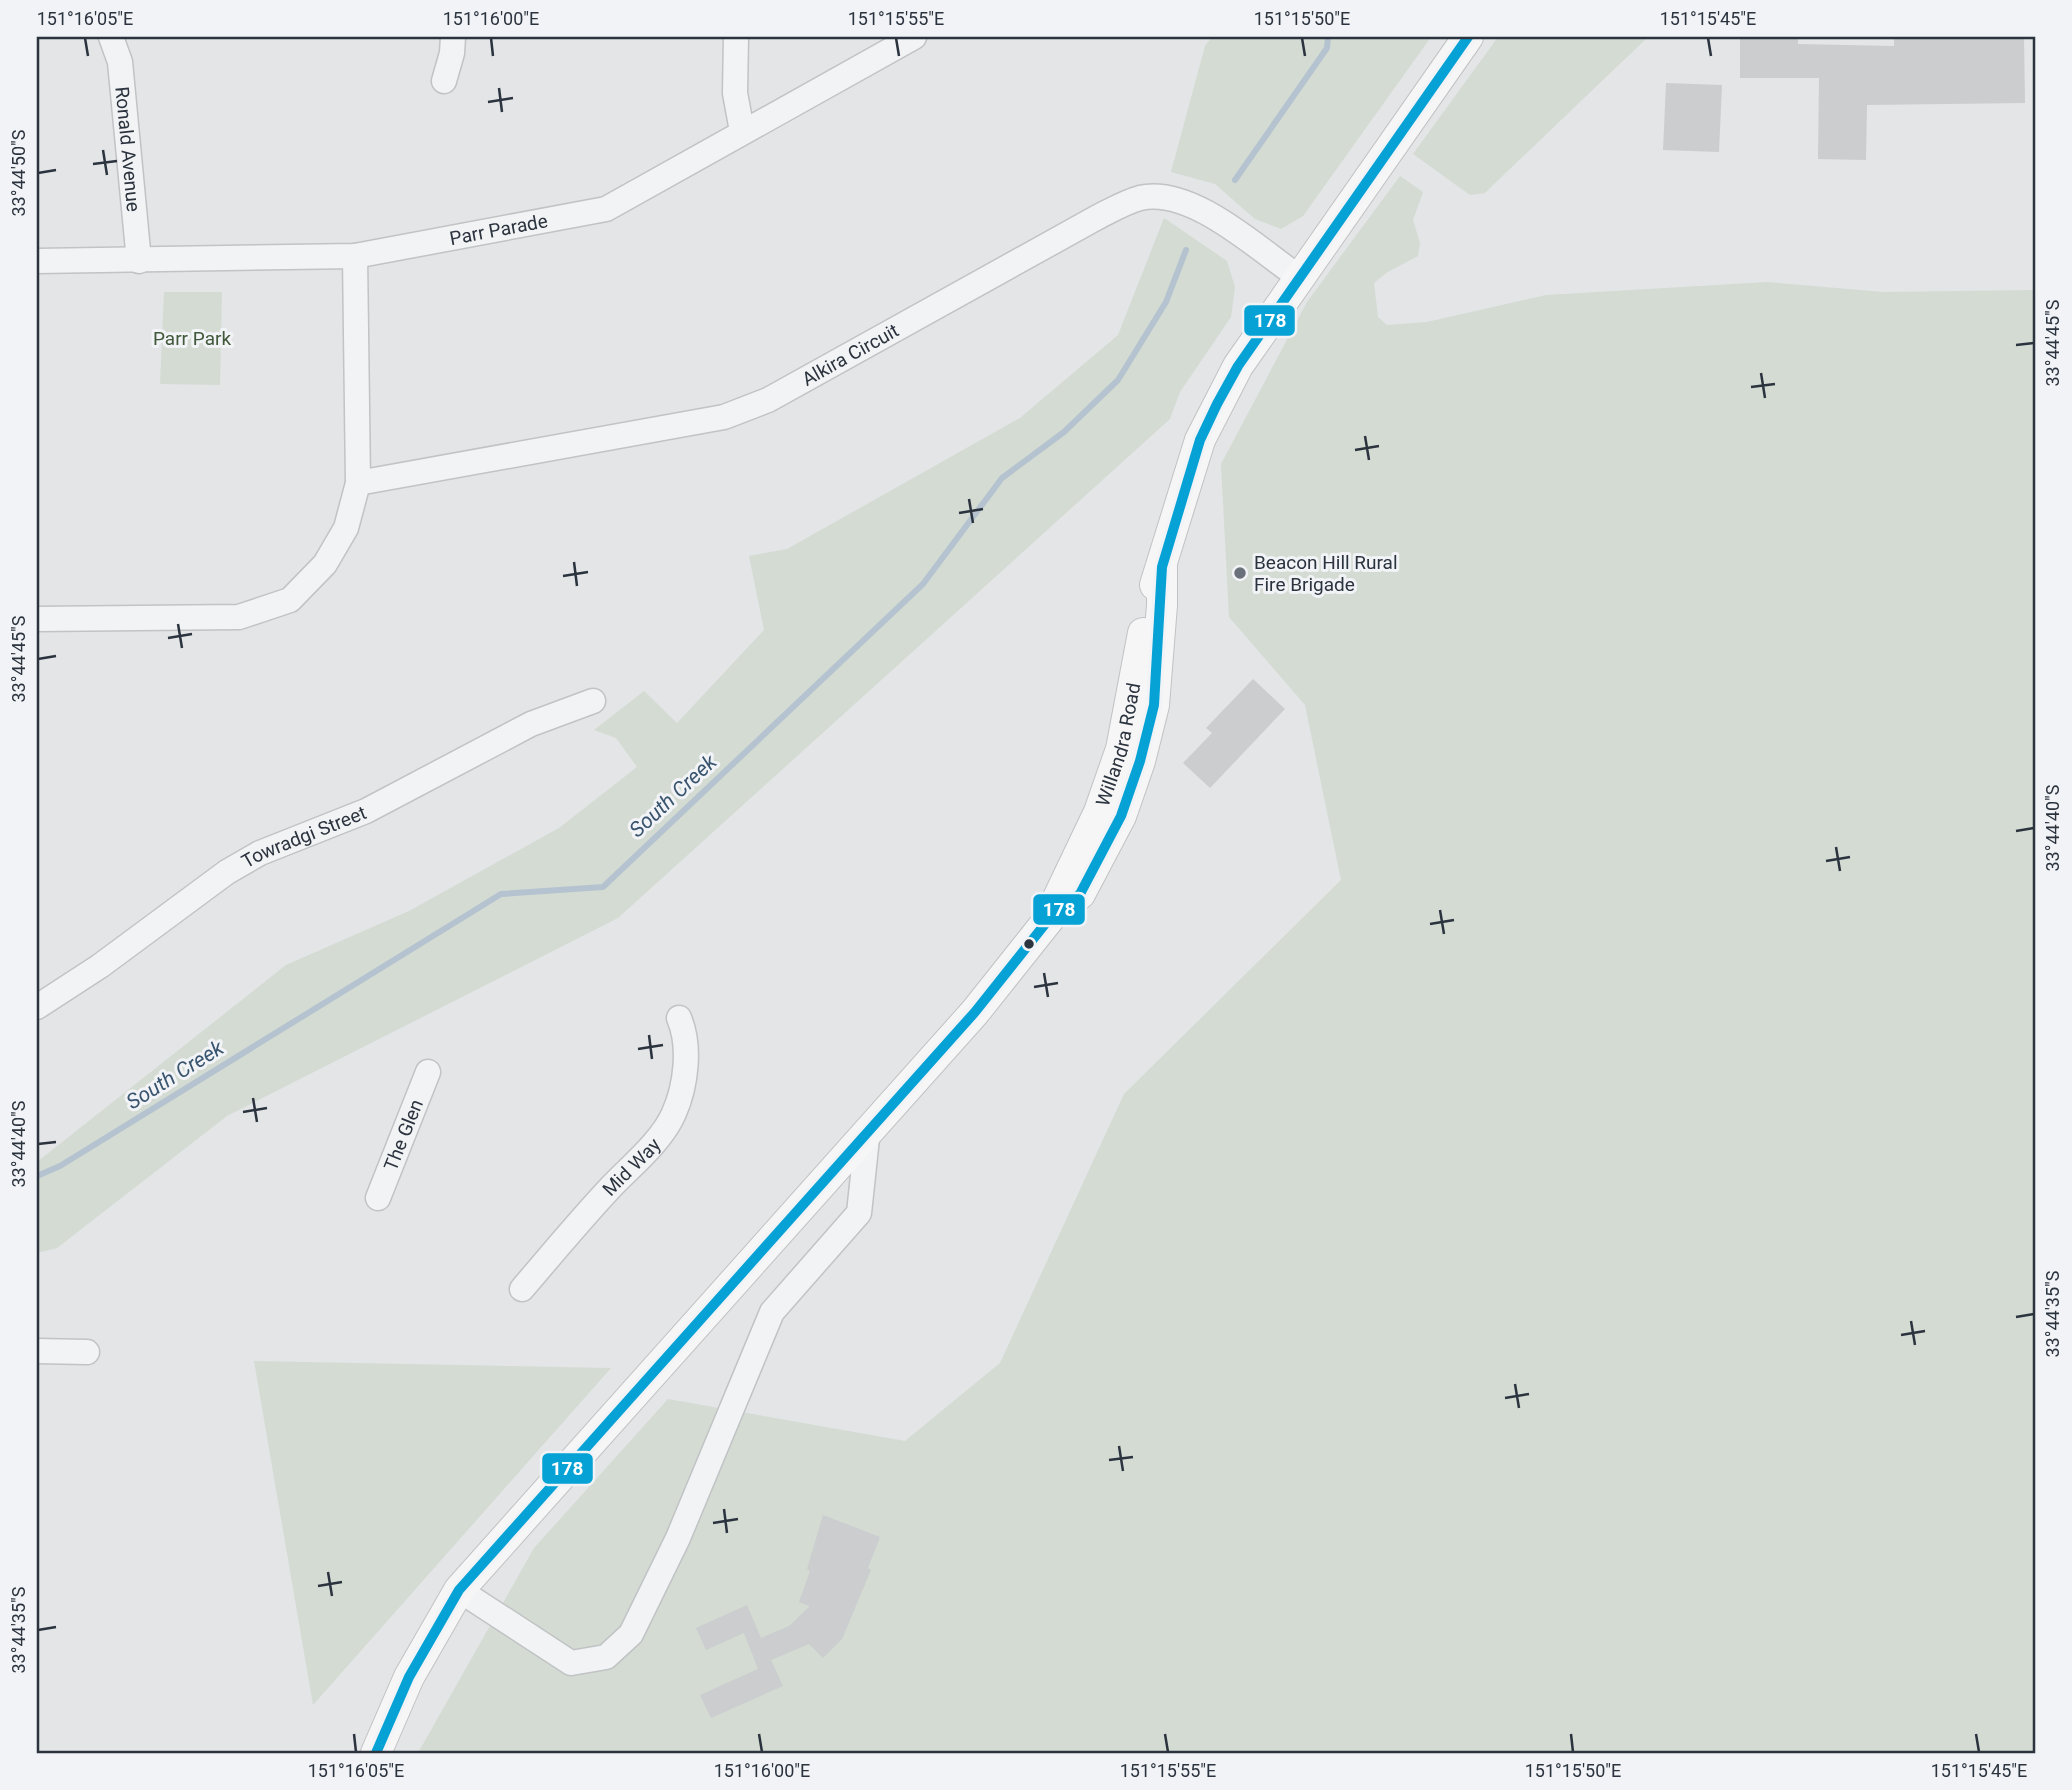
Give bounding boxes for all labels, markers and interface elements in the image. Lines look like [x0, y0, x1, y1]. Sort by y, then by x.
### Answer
text: 151°16'05"E [37, 8, 133, 29]
text: 151°16'00"E [443, 8, 539, 29]
text: 151°15'55"E [848, 8, 944, 29]
text: 151°15'50"E [1254, 8, 1350, 29]
text: 151°15'45"E [1660, 8, 1756, 29]
street label: Ronald Avenue [110, 85, 145, 213]
text: 33°44'50"S [8, 129, 29, 217]
street label: Parr Parade [448, 209, 549, 250]
text: 33°44'45"S [2042, 299, 2063, 387]
line badge: 178 [1243, 304, 1296, 337]
text: 178 [1254, 309, 1286, 332]
street label: Alkira Circuit [798, 319, 903, 391]
park label: Parr Park [153, 327, 231, 350]
place label: Beacon Hill Rural Fire Brigade [1254, 551, 1398, 596]
marker: Beacon Hill Rural Fire Brigade [1232, 565, 1248, 581]
text: 33°44'45"S [8, 615, 29, 703]
street label: Willandra Road [1091, 681, 1145, 809]
water label: South Creek [625, 749, 722, 842]
text: 33°44'40"S [2042, 784, 2063, 872]
street label: Towradgi Street [237, 801, 370, 873]
line badge: 178 [1032, 893, 1086, 926]
text: 178 [1043, 898, 1075, 921]
unlabelled marker [1022, 937, 1036, 951]
water label: South Creek [122, 1035, 229, 1114]
street label: The Glen [379, 1096, 428, 1174]
text: 33°44'40"S [8, 1100, 29, 1188]
street label: Mid Way [598, 1133, 665, 1201]
text: 33°44'35"S [2042, 1270, 2063, 1358]
line badge: 178 [541, 1452, 594, 1485]
text: 178 [551, 1457, 583, 1480]
text: 33°44'35"S [8, 1586, 29, 1674]
text: 151°16'05"E [308, 1760, 404, 1781]
text: 151°16'00"E [714, 1760, 810, 1781]
text: 151°15'55"E [1120, 1760, 1216, 1781]
text: 151°15'50"E [1525, 1760, 1621, 1781]
text: 151°15'45"E [1931, 1760, 2027, 1781]

